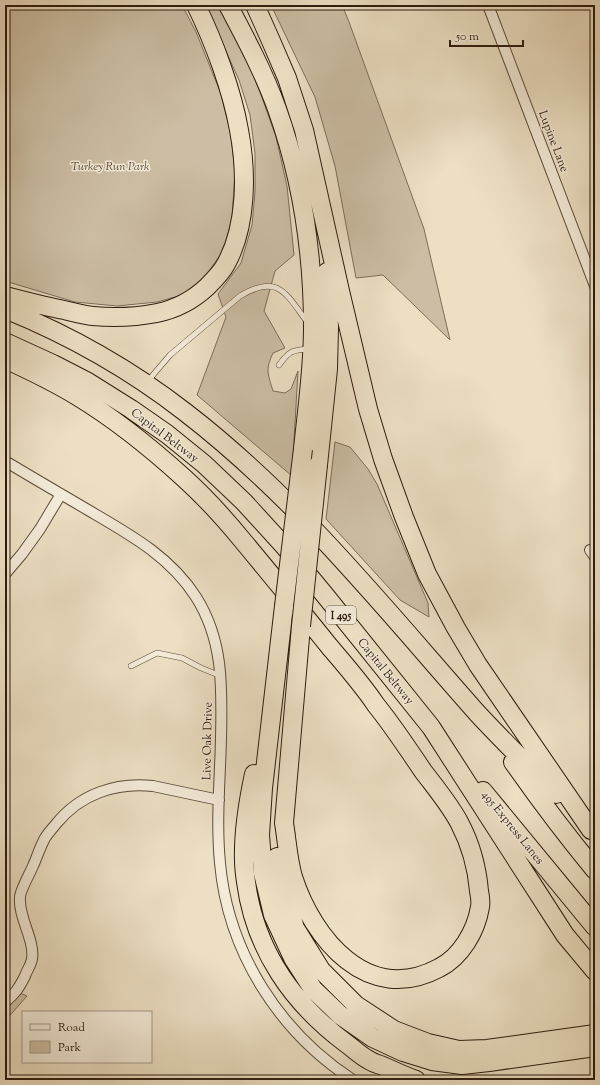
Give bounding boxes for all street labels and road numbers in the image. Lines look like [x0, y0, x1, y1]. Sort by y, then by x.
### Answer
street label: Lupine Lane [533, 108, 573, 175]
street label: Capital Beltway [127, 404, 202, 467]
road number: I 495 [326, 606, 356, 624]
street label: Capital Beltway [353, 634, 418, 709]
street label: Live Oak Drive [198, 701, 218, 780]
street label: 495 Express Lanes [477, 787, 548, 869]

